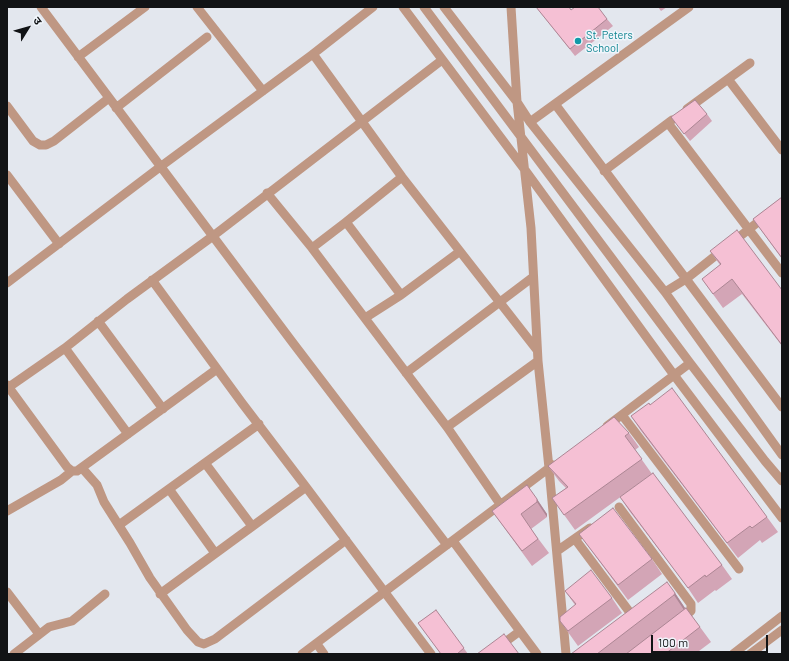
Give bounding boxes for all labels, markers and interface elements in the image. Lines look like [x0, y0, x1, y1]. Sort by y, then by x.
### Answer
north arrow [8, 8, 48, 48]
text: उ [31, 14, 45, 27]
place label: St. Peters School [586, 28, 633, 54]
marker: St. Peters School [573, 36, 583, 46]
scale bar [653, 627, 770, 653]
text: 100 m [658, 635, 688, 649]

